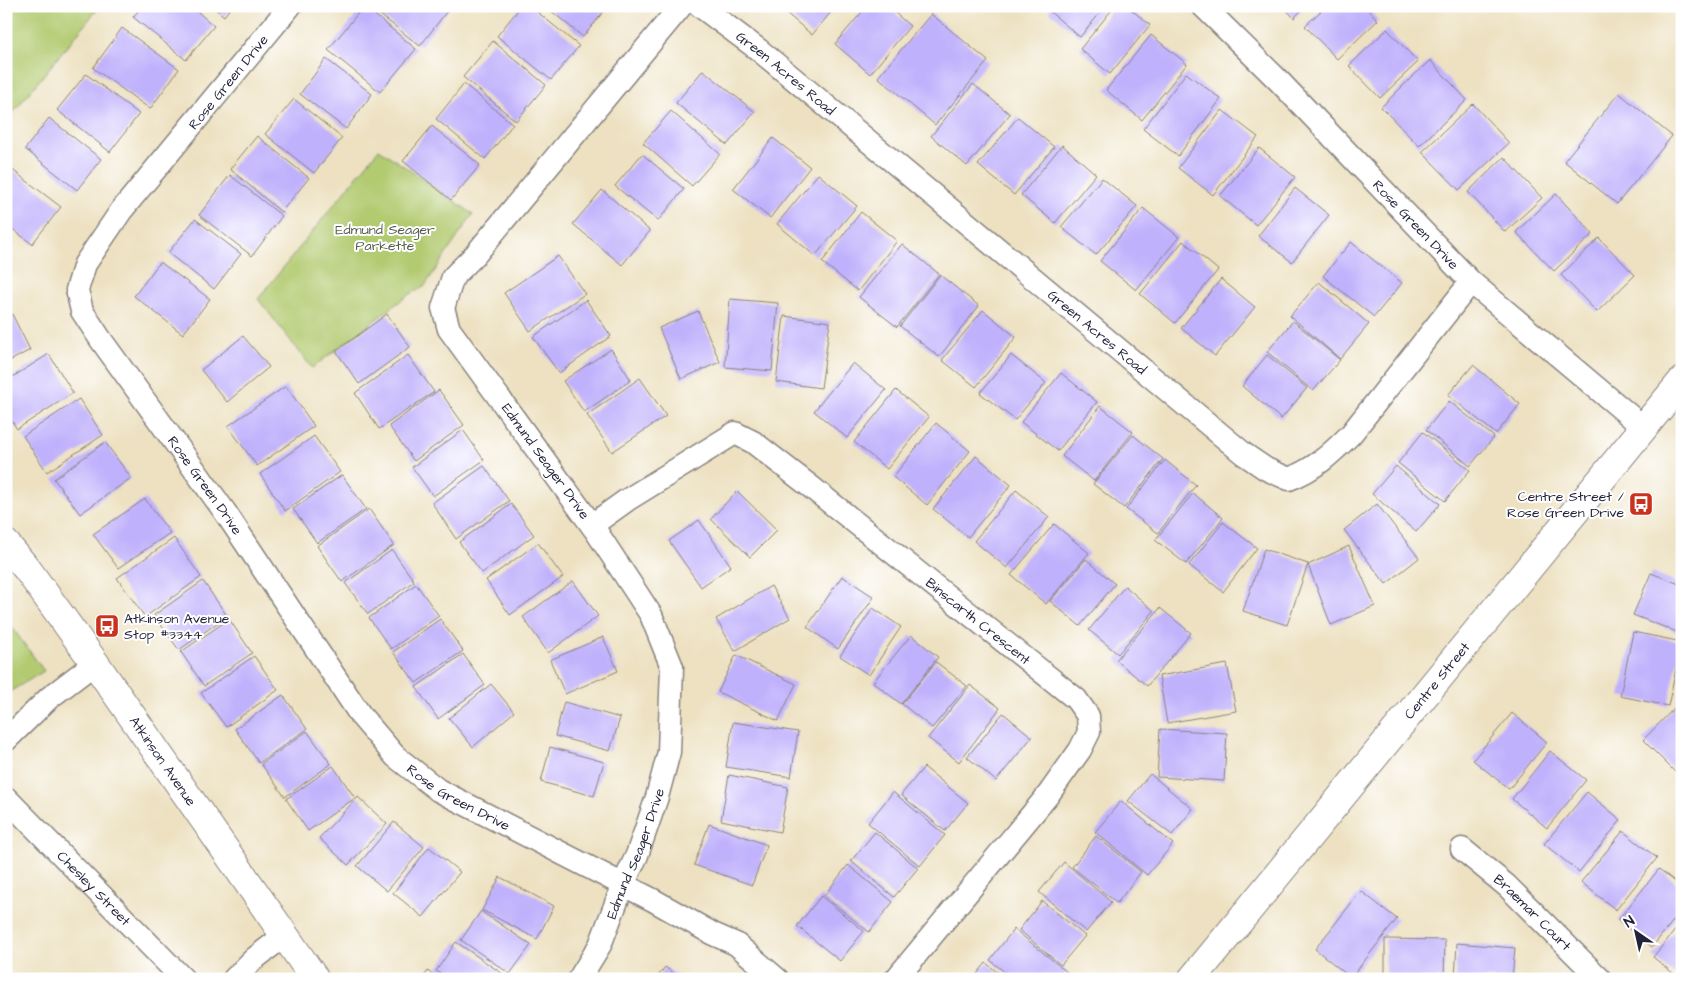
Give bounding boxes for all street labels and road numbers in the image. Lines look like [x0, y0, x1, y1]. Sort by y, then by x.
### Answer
street label: Green Acres Road [731, 27, 839, 121]
street label: Rose Green Drive [184, 31, 274, 134]
street label: Rose Green Drive [1368, 176, 1463, 275]
street label: Green Acres Road [1043, 286, 1150, 380]
street label: Edmund Seager Drive [496, 400, 594, 524]
street label: Rose Green Drive [162, 432, 247, 539]
street label: Binscarth Crescent [921, 573, 1035, 670]
street label: Centre Street [1400, 638, 1475, 724]
street label: Atkinson Avenue [124, 713, 201, 811]
street label: Rose Green Drive [402, 760, 514, 836]
street label: Edmund Seager Drive [602, 786, 670, 922]
street label: Chesley Street [52, 847, 135, 931]
street label: Braemar Court [1489, 870, 1576, 956]

